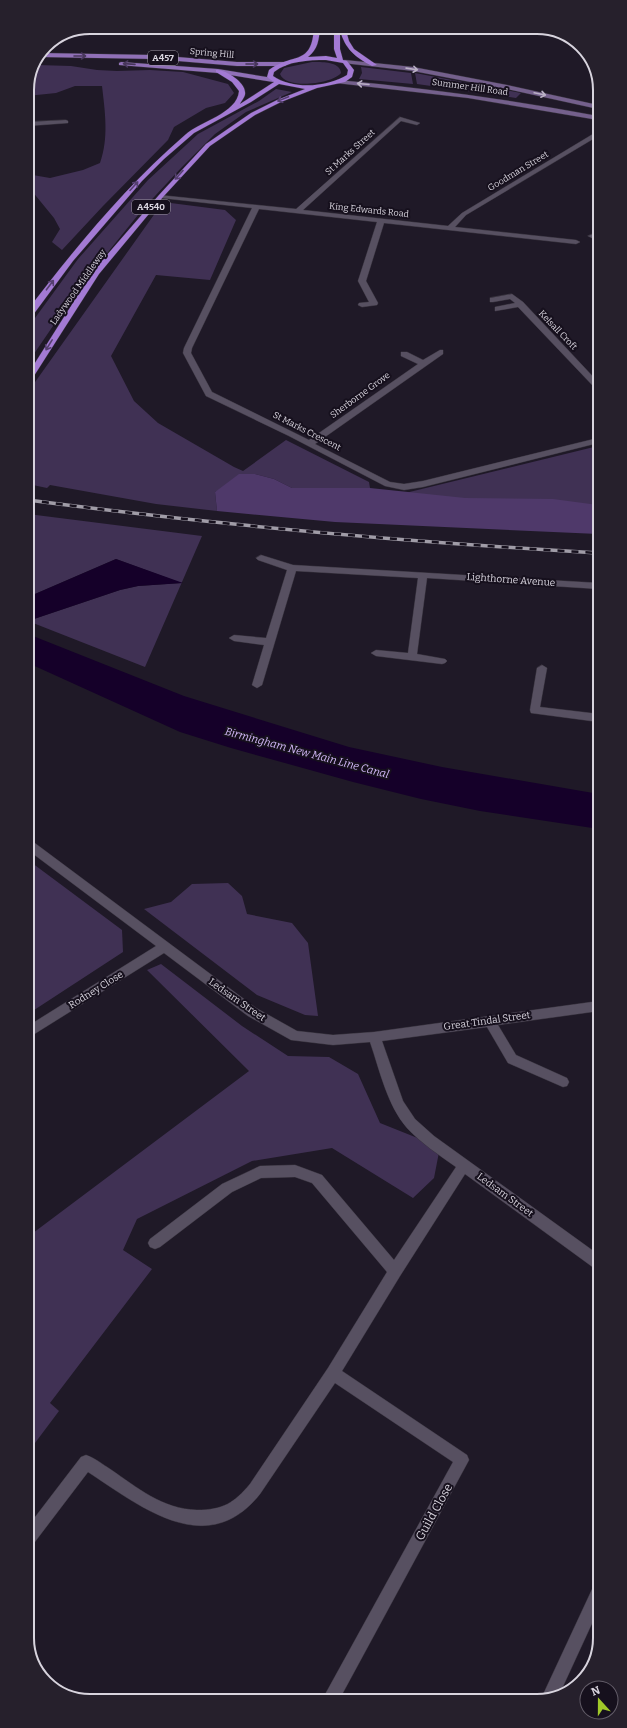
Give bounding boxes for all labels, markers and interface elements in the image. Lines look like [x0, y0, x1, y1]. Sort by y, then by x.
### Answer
street label: Spring Hill [189, 46, 235, 60]
road number: A457 [148, 51, 178, 65]
one-way arrow [73, 52, 86, 60]
one-way arrow [245, 60, 258, 68]
one-way arrow [123, 61, 136, 68]
one-way arrow [406, 65, 419, 73]
street label: Summer Hill Road [431, 77, 509, 97]
one-way arrow [357, 80, 370, 87]
one-way arrow [533, 90, 546, 98]
one-way arrow [278, 96, 290, 104]
street label: St Marks Street [323, 127, 377, 177]
street label: Goodman Street [486, 149, 551, 193]
one-way arrow [174, 170, 184, 180]
one-way arrow [130, 181, 139, 191]
road number: A4540 [132, 200, 170, 214]
street label: King Edwards Road [329, 201, 410, 219]
street label: Ladywood Middleway [48, 247, 108, 327]
one-way arrow [46, 280, 54, 291]
street label: Kelsall Croft [537, 308, 580, 352]
one-way arrow [45, 339, 53, 350]
street label: Sherborne Grove [328, 370, 392, 420]
street label: St Marks Crescent [271, 410, 343, 453]
street label: Lighthorne Avenue [466, 571, 556, 589]
water label: Birmingham New Main Line Canal [223, 725, 391, 781]
street label: Rodney Close [67, 968, 125, 1012]
street label: Ledsam Street [206, 976, 268, 1024]
street label: Great Tindal Street [443, 1009, 532, 1033]
street label: Ledsam Street [474, 1171, 536, 1220]
street label: Guild Close [413, 1481, 455, 1543]
north arrow [579, 1680, 619, 1720]
text: N [589, 1683, 602, 1699]

